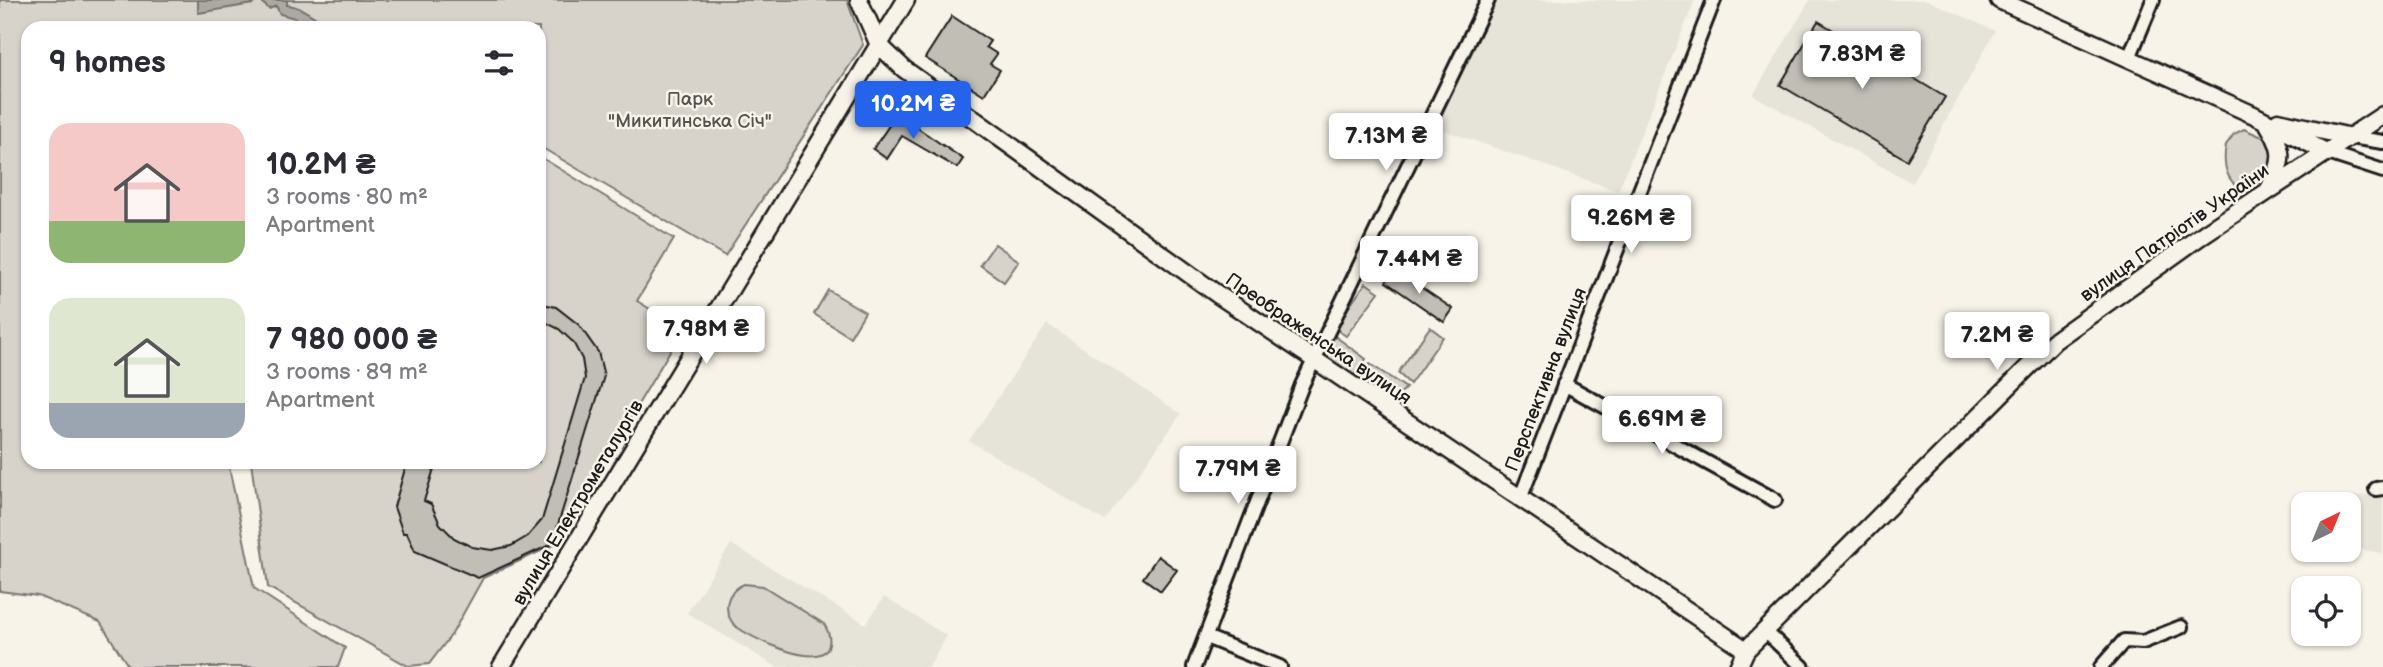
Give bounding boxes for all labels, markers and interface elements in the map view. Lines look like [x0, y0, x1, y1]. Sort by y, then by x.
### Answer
pin: 7.83M ₴ [1797, 32, 1927, 91]
text: 7.83M ₴ [1819, 40, 1905, 68]
icon: filters [480, 44, 518, 82]
text: 9 homes [49, 45, 166, 81]
pin: 10.2M ₴ [848, 82, 978, 141]
park label: Парк "Микитинська Січ" [608, 88, 772, 133]
text: 10.2M ₴ [871, 90, 955, 118]
pin: 7.13M ₴ [1321, 114, 1451, 173]
text: 7.13M ₴ [1345, 122, 1427, 150]
text: 10.2M ₴ [266, 147, 376, 183]
icon: home [105, 151, 189, 235]
street label: вулиця Патріотів України [2076, 159, 2274, 307]
text: 3 rooms · 80 m² [266, 183, 428, 211]
pin: 9.26M ₴ [1566, 196, 1696, 255]
text: 9.26M ₴ [1587, 204, 1675, 232]
text: Apartment [266, 211, 375, 239]
pin: 7.44M ₴ [1354, 236, 1484, 296]
text: 7.44M ₴ [1376, 245, 1462, 273]
street label: Преображенська вулиця [1221, 268, 1415, 410]
street label: Перспективна вулиця [1501, 284, 1592, 475]
pin: 7.98M ₴ [641, 306, 771, 366]
pin: 7.2M ₴ [1940, 312, 2054, 372]
text: 7.98M ₴ [663, 315, 749, 343]
text: 7.2M ₴ [1961, 321, 2033, 349]
text: 7 980 000 ₴ [266, 322, 437, 358]
icon: home [105, 326, 189, 410]
text: 3 rooms · 89 m² [266, 358, 428, 386]
text: Apartment [266, 386, 375, 414]
street label: вулиця Електрометалургів [508, 396, 649, 610]
pin: 6.69M ₴ [1597, 396, 1727, 456]
text: 6.69M ₴ [1618, 405, 1706, 433]
pin: 7.79M ₴ [1173, 447, 1303, 506]
text: 7.79M ₴ [1195, 455, 1281, 483]
north arrow [2291, 492, 2361, 562]
map controls [2291, 492, 2361, 646]
button: locate [2291, 576, 2361, 646]

